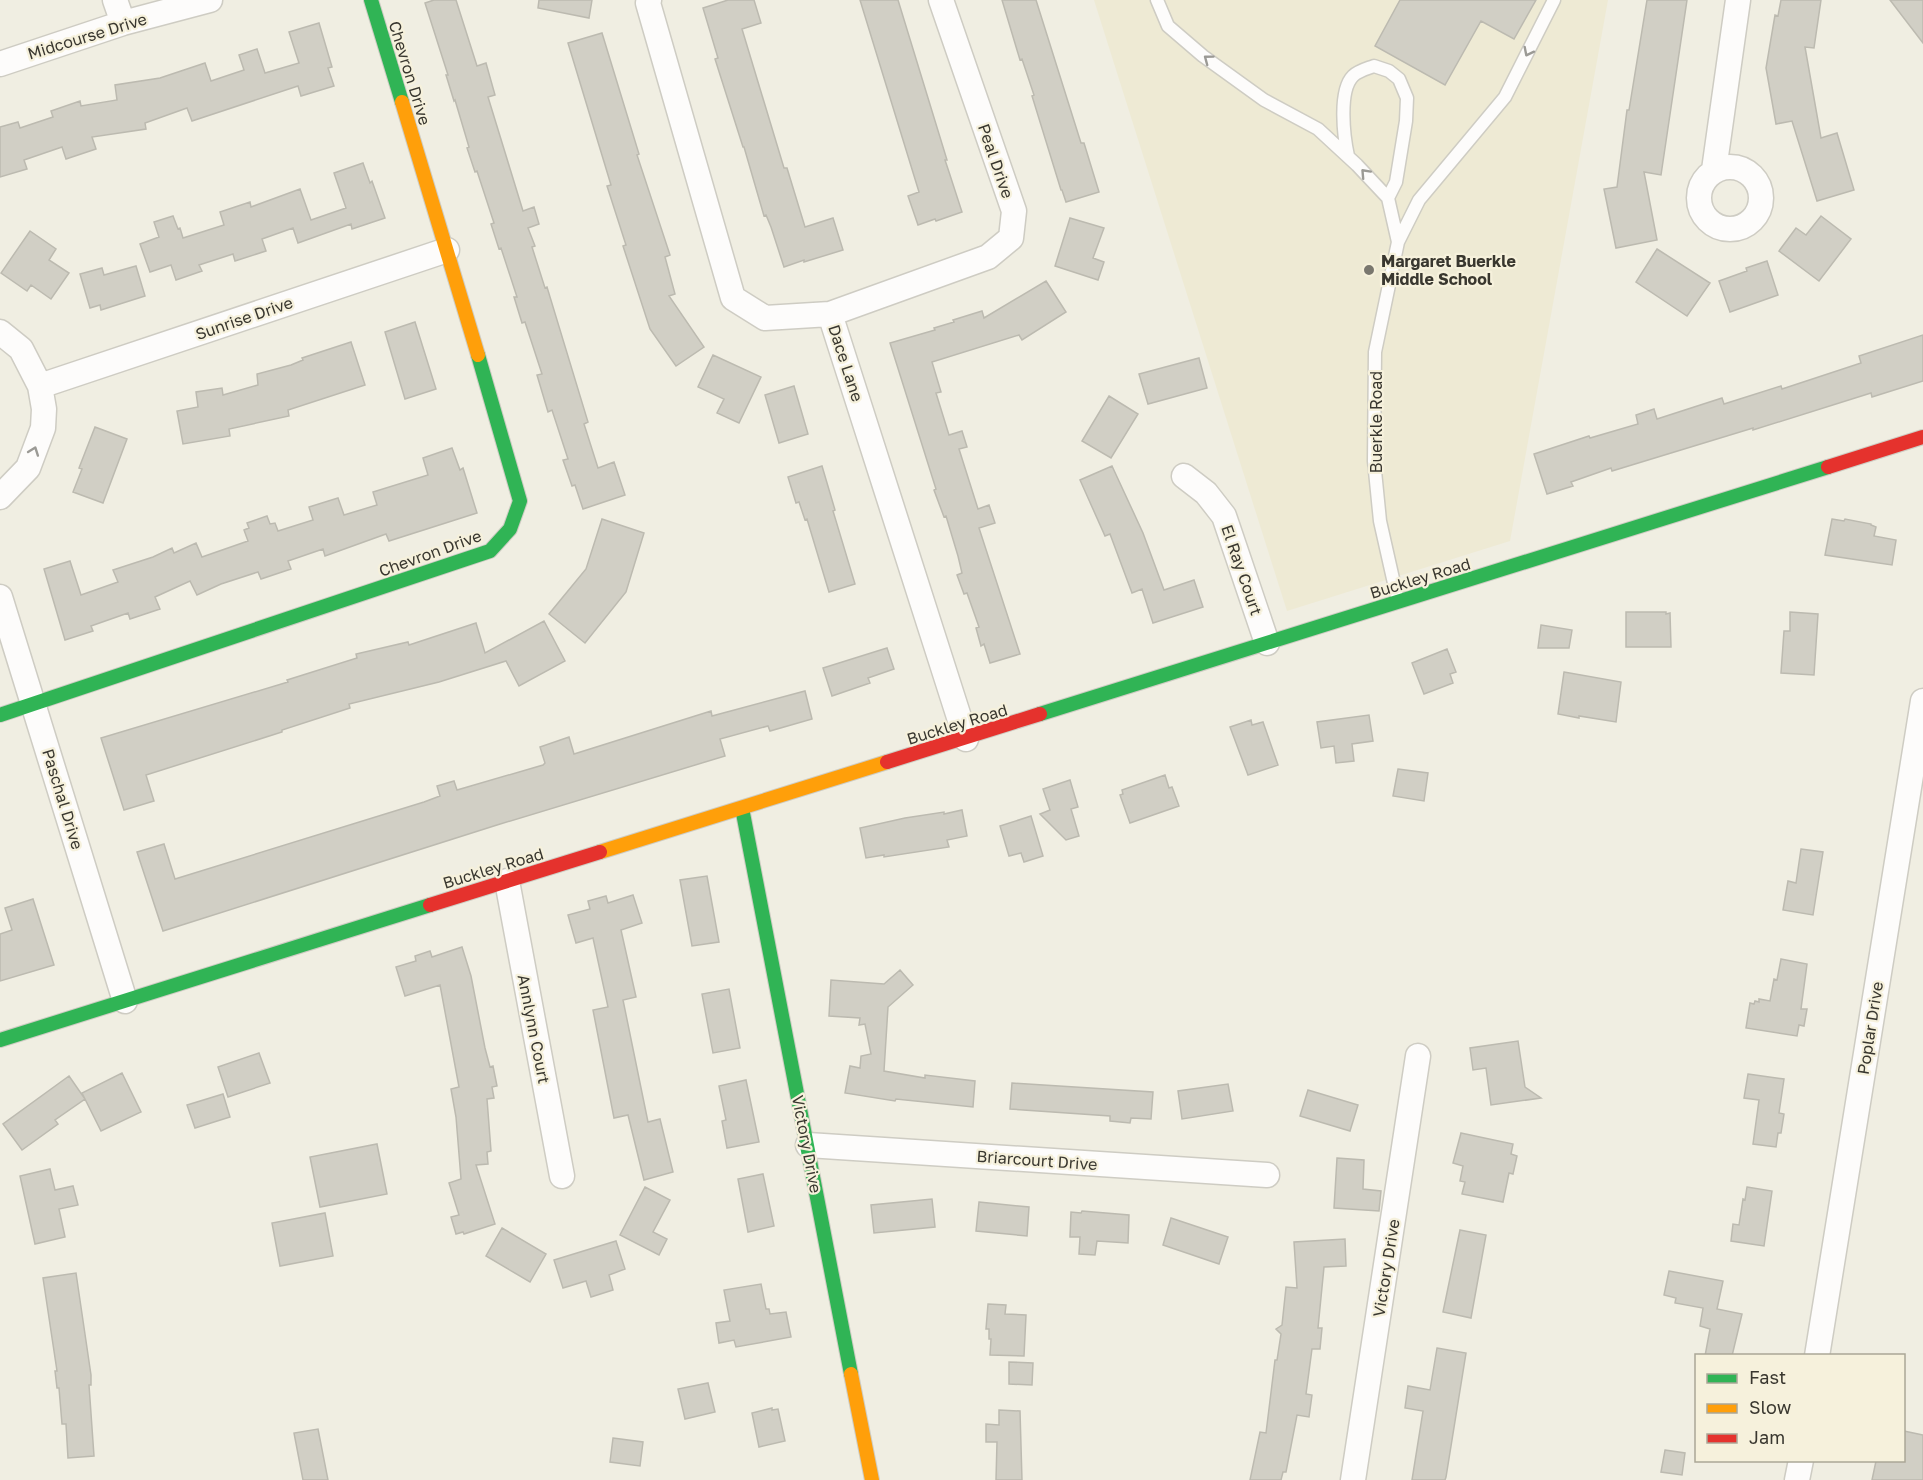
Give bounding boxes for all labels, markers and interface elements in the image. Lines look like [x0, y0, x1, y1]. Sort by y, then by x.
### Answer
street label: Midcourse Drive [25, 8, 149, 64]
street label: Chevron Drive [385, 19, 435, 127]
one-way arrow [1523, 46, 1535, 57]
one-way arrow [1203, 55, 1214, 66]
street label: Peal Drive [974, 121, 1018, 201]
one-way arrow [1361, 169, 1372, 179]
place label: Margaret Buerkle Middle School [1381, 251, 1516, 289]
marker: Margaret Buerkle Middle School [1362, 263, 1376, 277]
street label: Sunrise Drive [193, 292, 295, 344]
street label: Dace Lane [824, 322, 868, 404]
street label: Buerkle Road [1366, 371, 1386, 473]
one-way arrow [27, 446, 40, 457]
street label: El Ray Court [1217, 522, 1267, 618]
street label: Chevron Drive [376, 525, 484, 581]
street label: Buckley Road [1367, 553, 1473, 603]
street label: Buckley Road [904, 699, 1010, 749]
street label: Paschal Drive [38, 746, 88, 852]
street label: Buckley Road [440, 843, 546, 893]
street label: Annlynn Court [514, 973, 554, 1085]
street label: Poplar Drive [1853, 980, 1887, 1076]
street label: Victory Drive [788, 1093, 826, 1195]
street label: Briarcourt Drive [976, 1146, 1098, 1174]
street label: Victory Drive [1368, 1218, 1404, 1318]
legend [1695, 1354, 1905, 1462]
text: Fast [1749, 1366, 1786, 1388]
text: Slow [1749, 1396, 1792, 1418]
text: Jam [1749, 1426, 1785, 1448]

